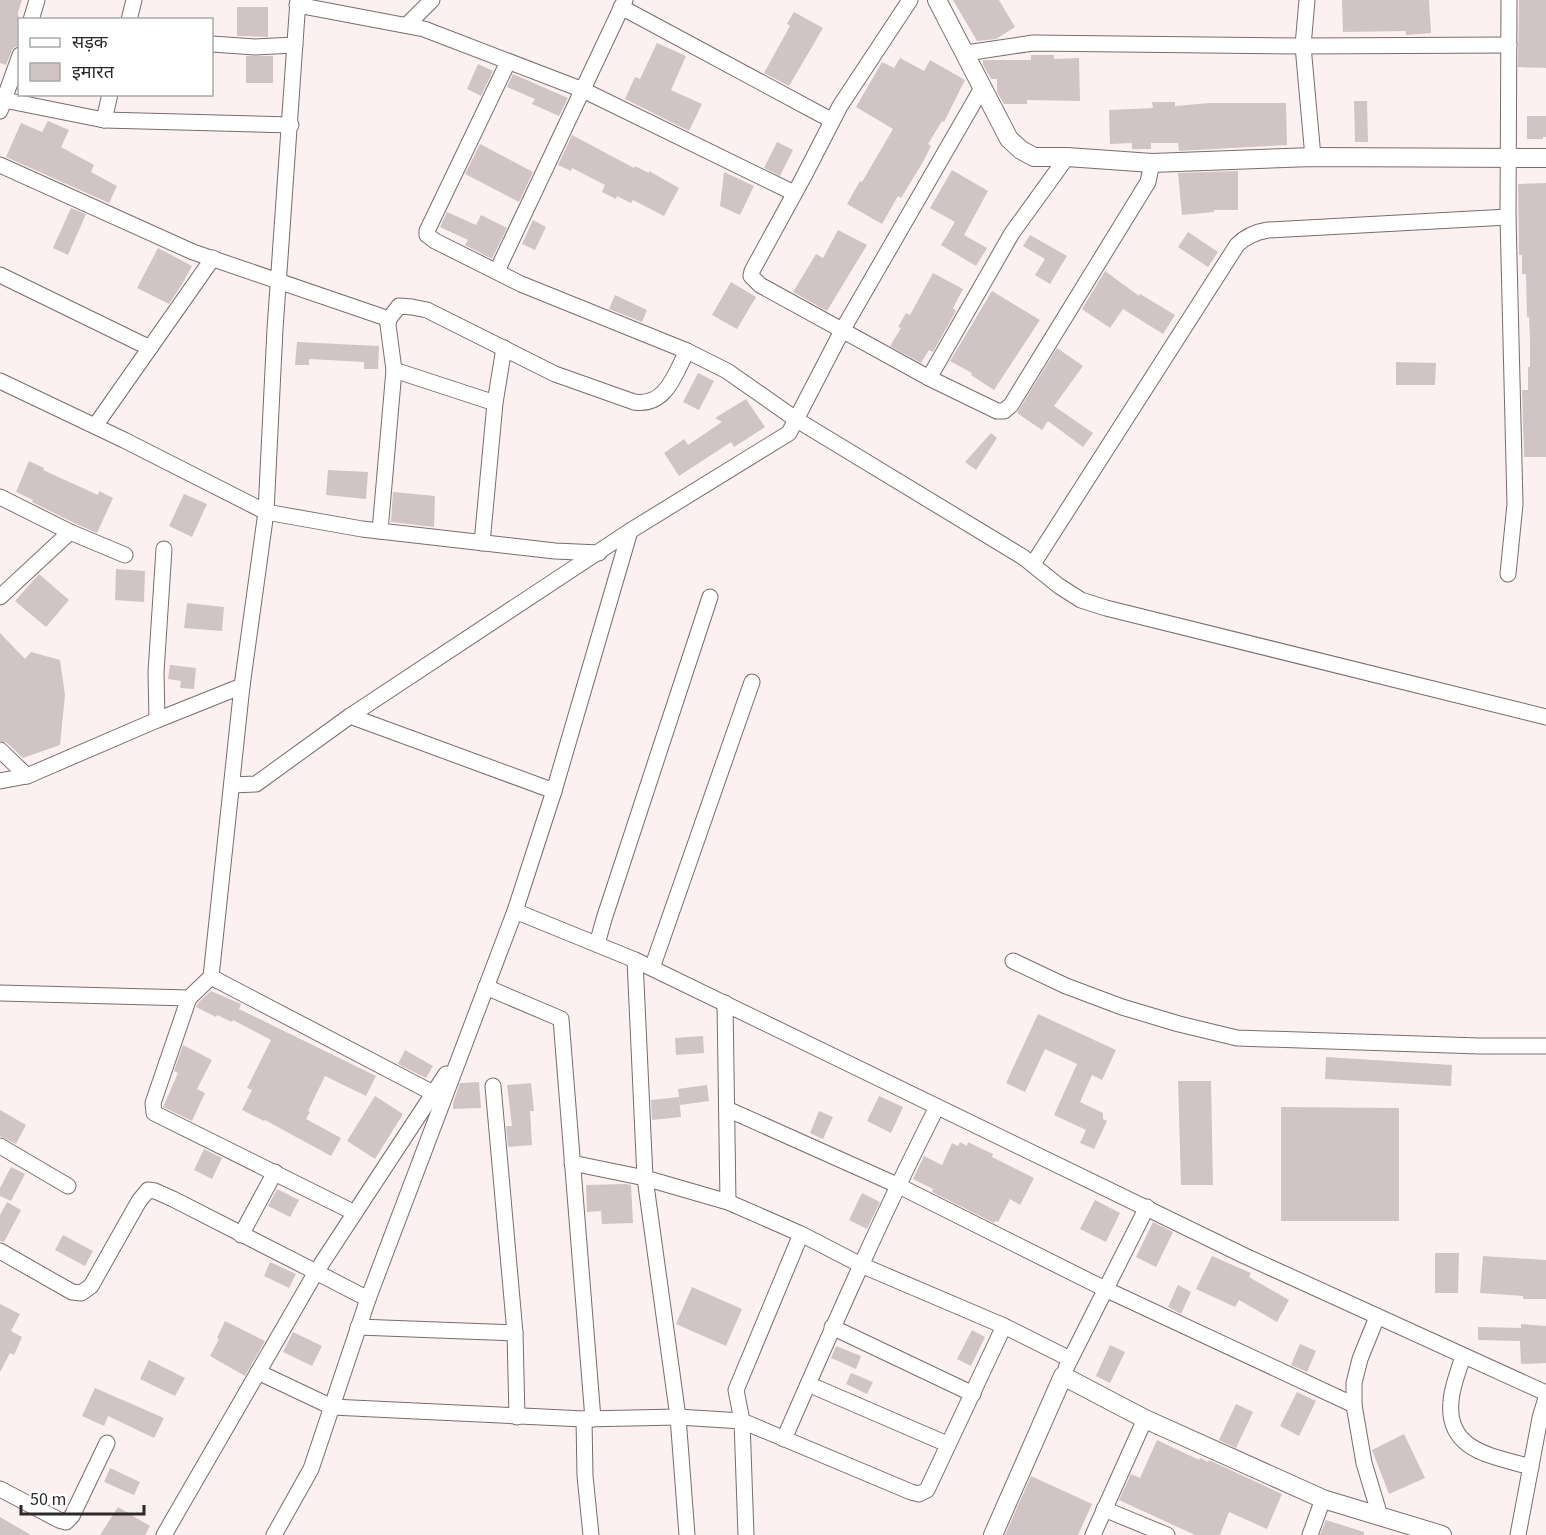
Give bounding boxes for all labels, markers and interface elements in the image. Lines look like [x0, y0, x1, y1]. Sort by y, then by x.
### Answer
legend [18, 18, 213, 96]
text: सड़क [72, 30, 109, 55]
text: इमारत [72, 60, 115, 85]
scale bar [21, 1478, 144, 1516]
text: 50 m [30, 1487, 66, 1512]

